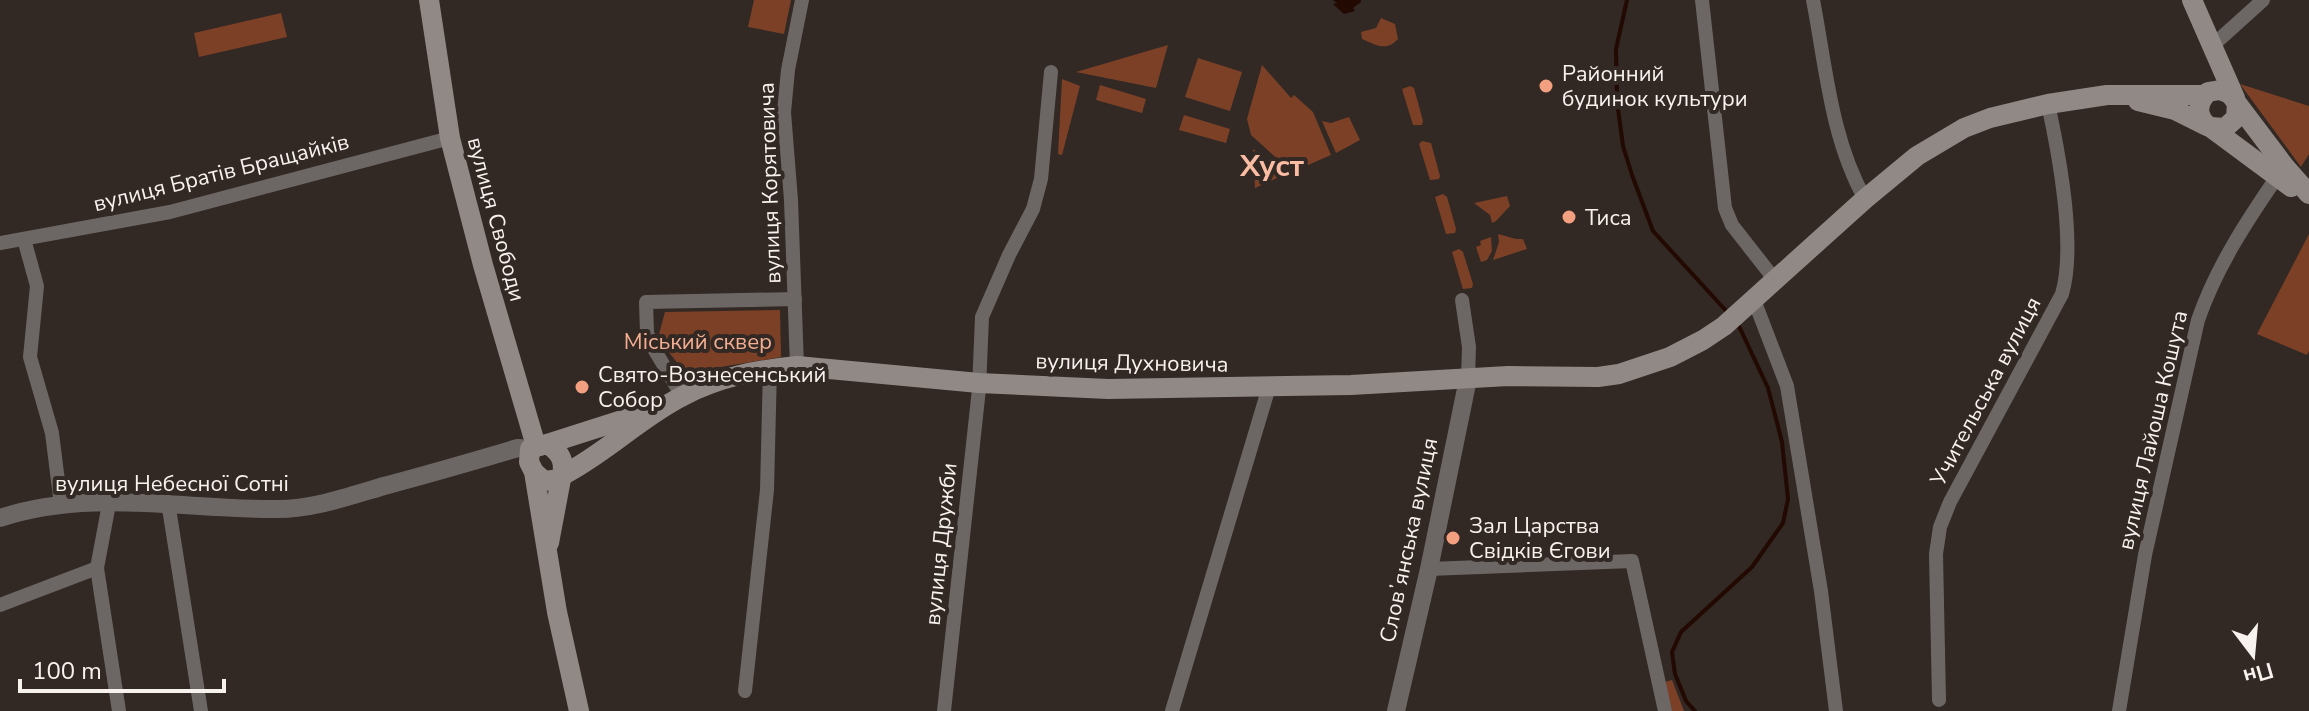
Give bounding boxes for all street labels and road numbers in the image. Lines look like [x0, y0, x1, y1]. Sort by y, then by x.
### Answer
street label: вулиця Корятовича [751, 82, 789, 284]
street label: вулиця Братів Бращайків [90, 127, 352, 219]
street label: вулиця Свободи [460, 134, 532, 305]
street label: Учительська вулиця [1923, 292, 2048, 492]
street label: вулиця Лайоша Кошута [2111, 308, 2195, 553]
street label: вулиця Духновича [1035, 346, 1229, 380]
street label: Словʼянська вулиця [1373, 435, 1445, 645]
street label: вулиця Дружби [918, 461, 964, 627]
street label: вулиця Небесної Сотні [55, 469, 289, 499]

